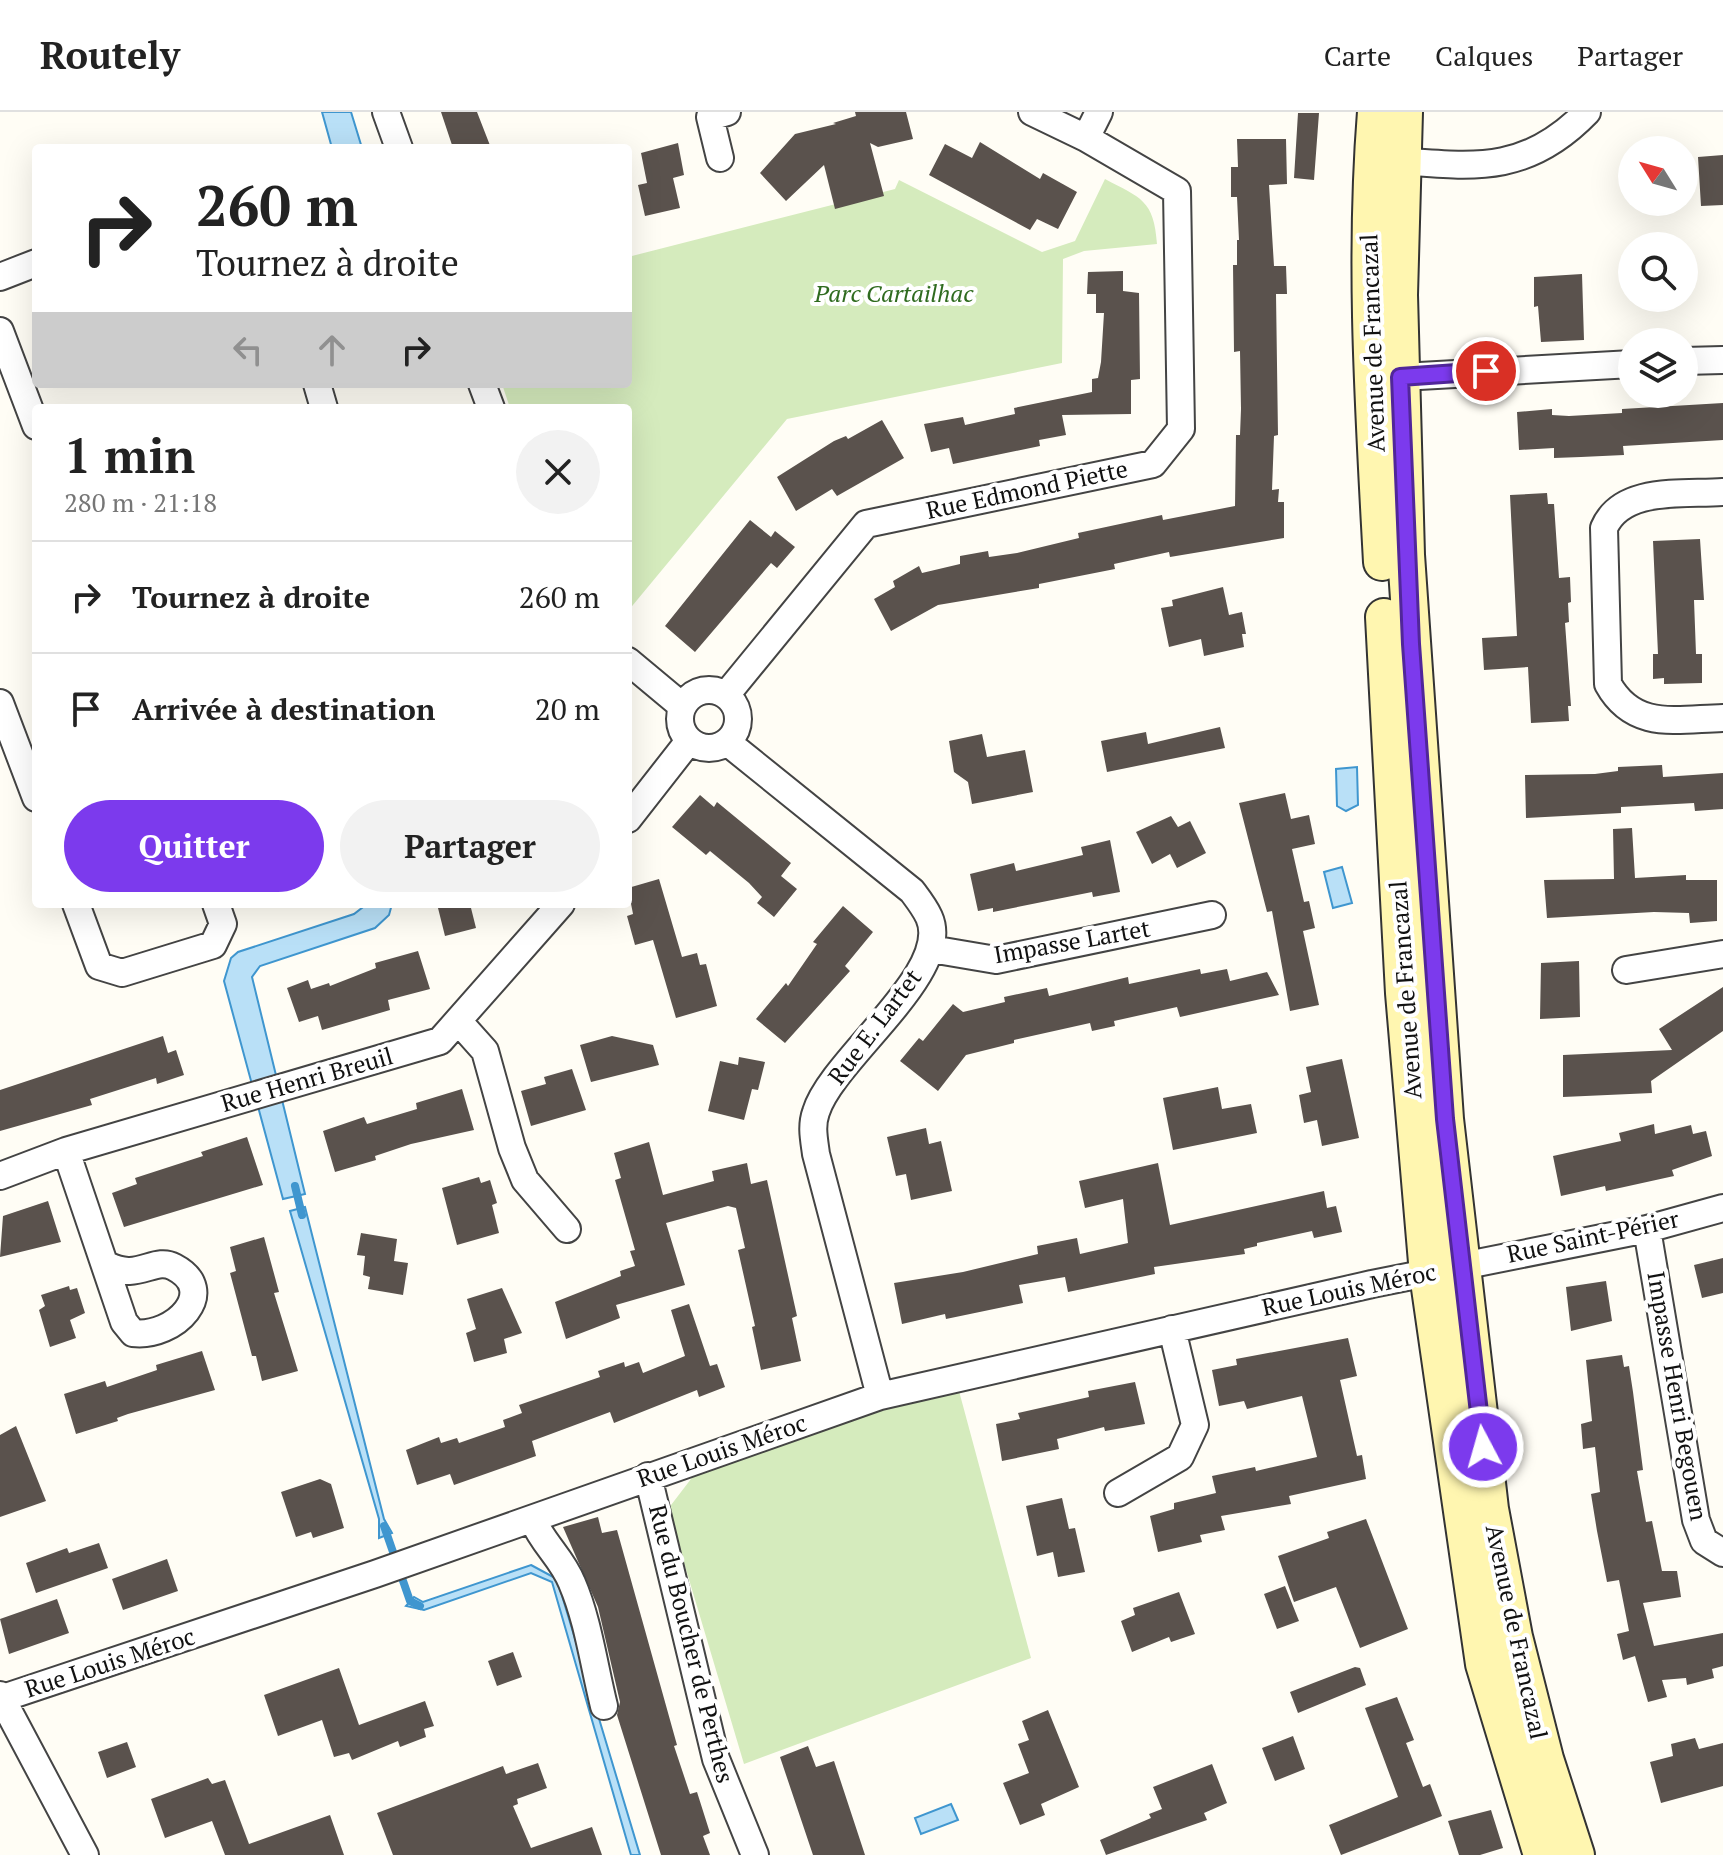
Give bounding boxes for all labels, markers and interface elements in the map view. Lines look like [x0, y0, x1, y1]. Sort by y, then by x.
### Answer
text: Routely [40, 30, 180, 80]
text: Carte [1324, 37, 1391, 74]
text: Calques [1435, 37, 1533, 74]
text: Partager [1577, 37, 1683, 74]
north arrow [1618, 136, 1698, 216]
map controls [1618, 136, 1698, 408]
text: 260 m [196, 168, 358, 242]
icon: right [64, 176, 168, 280]
button: search [1618, 232, 1698, 312]
street label: Avenue de Francazal [1352, 233, 1392, 453]
text: Tournez à droite [196, 239, 459, 286]
park label: Parc Cartailhac [814, 277, 974, 309]
icon: left [226, 328, 270, 372]
icon: ahead [310, 328, 354, 372]
icon: right [394, 328, 438, 372]
button: layers [1618, 328, 1698, 408]
pin [1452, 337, 1520, 405]
icon: arrive [1464, 349, 1508, 393]
text: 1 min [64, 423, 195, 487]
button: close [516, 430, 600, 514]
street label: Rue Edmond Piette [923, 452, 1130, 526]
text: 280 m · 21:18 [64, 485, 217, 519]
icon: right [64, 575, 108, 619]
text: Tournez à droite [132, 577, 370, 617]
text: 260 m [519, 577, 600, 617]
icon: arrive [64, 687, 108, 731]
text: Arrivée à destination [132, 689, 435, 729]
text: 20 m [535, 689, 600, 729]
button: Quitter [64, 800, 324, 892]
button: Partager [340, 800, 600, 892]
street label: Avenue de Francazal [1381, 880, 1429, 1100]
street label: Impasse Lartet [991, 912, 1152, 970]
street label: Rue E. Lartet [820, 962, 928, 1091]
street label: Rue Henri Breuil [217, 1039, 396, 1119]
street label: Rue Saint-Périer [1504, 1202, 1682, 1270]
street label: Rue Louis Méroc [1259, 1255, 1439, 1323]
street label: Impasse Henri Begouen [1640, 1269, 1716, 1523]
position arrow [1441, 1405, 1525, 1489]
street label: Rue Louis Méroc [633, 1406, 811, 1494]
street label: Rue du Boucher de Perthes [642, 1501, 742, 1786]
street label: Avenue de Francazal [1479, 1522, 1555, 1742]
street label: Rue Louis Méroc [20, 1619, 199, 1705]

